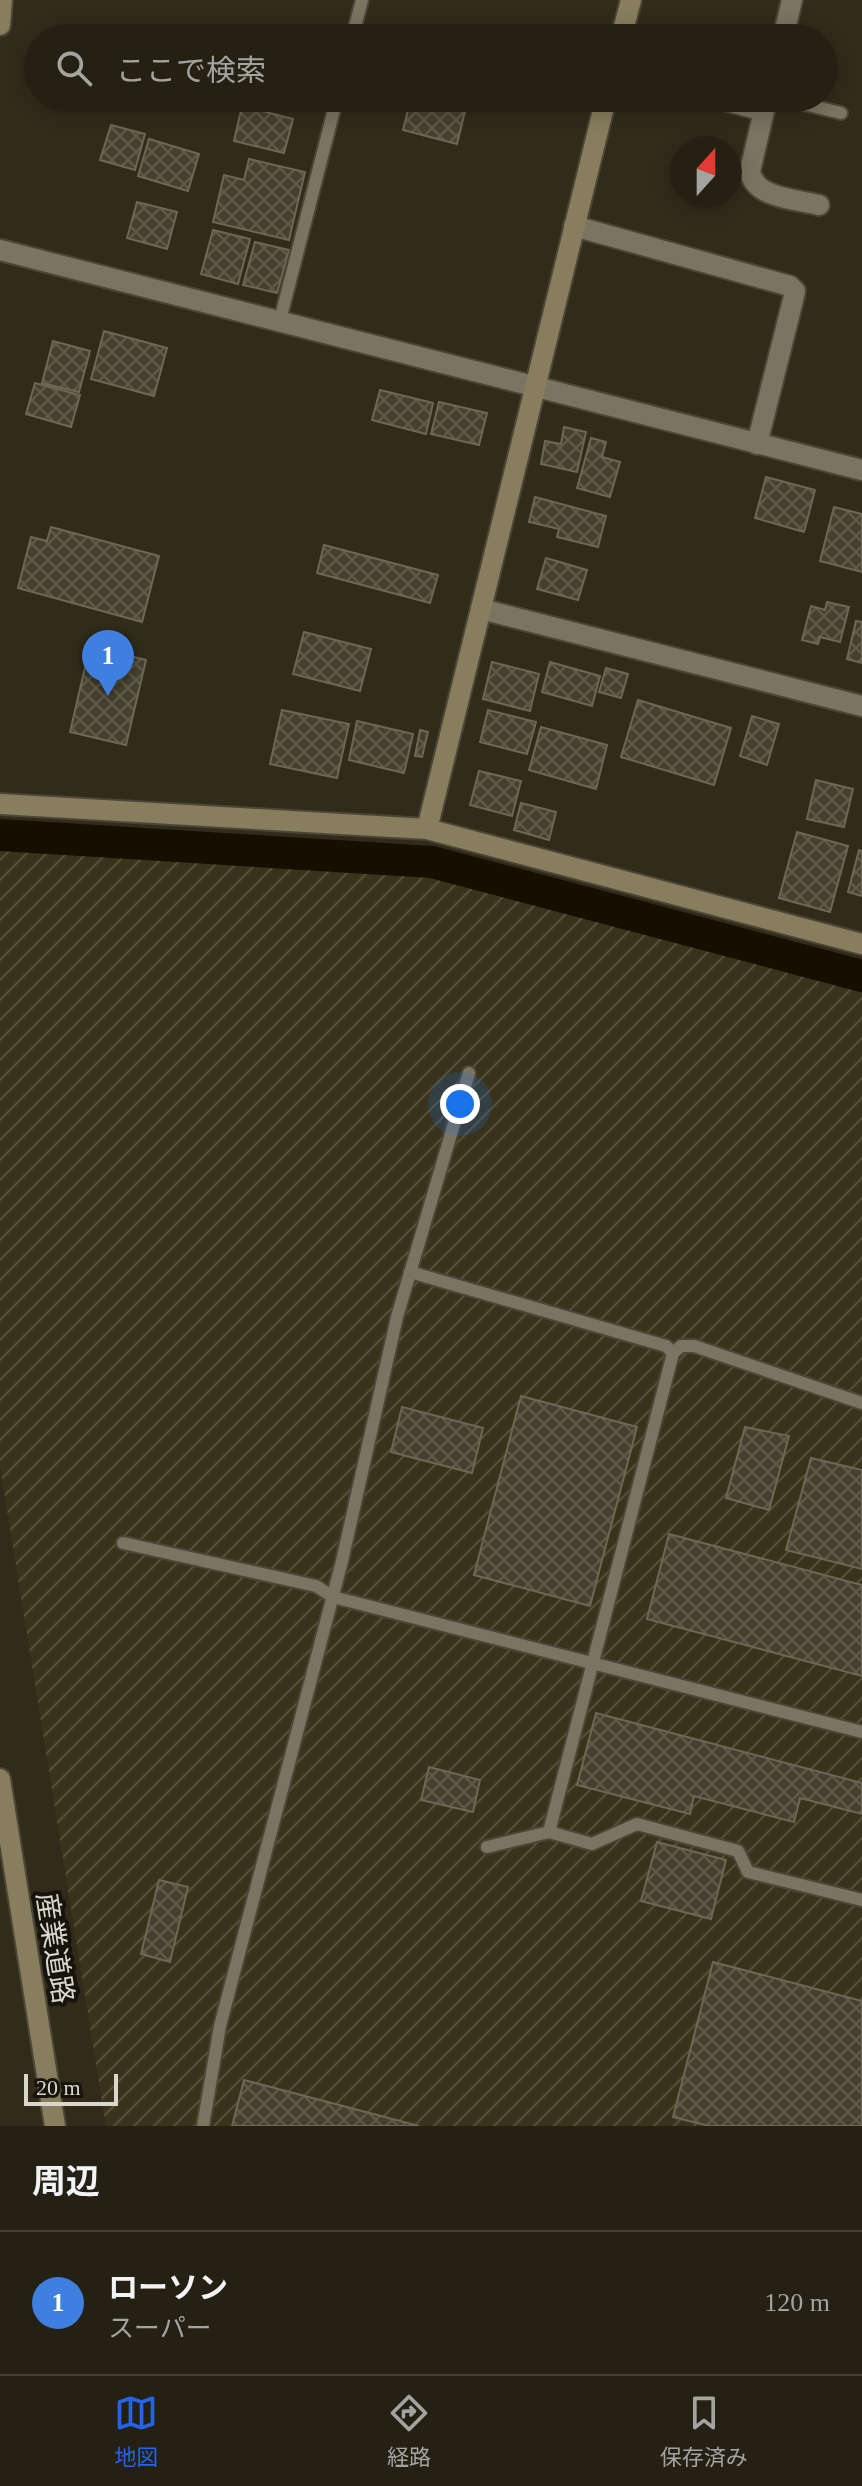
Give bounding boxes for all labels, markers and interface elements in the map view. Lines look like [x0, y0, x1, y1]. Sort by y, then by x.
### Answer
search box [24, 24, 838, 112]
icon: search [52, 46, 96, 90]
text: ここで検索 [116, 54, 266, 87]
north arrow [670, 136, 742, 208]
pin: 1 [82, 630, 134, 696]
your location [440, 1084, 480, 1124]
street label: 産業道路 [31, 1890, 79, 2006]
scale bar [24, 2070, 118, 2106]
text: 20 m [36, 2075, 81, 2100]
text: 周辺 [32, 2163, 100, 2200]
text: ローソン [108, 2271, 228, 2304]
text: 1 [52, 2288, 65, 2317]
text: 120 m [764, 2288, 830, 2317]
text: スーパー [108, 2314, 212, 2343]
tab: 地図 [114, 2391, 158, 2471]
tab: 経路 [387, 2391, 431, 2471]
tab: 保存済み [660, 2391, 748, 2471]

